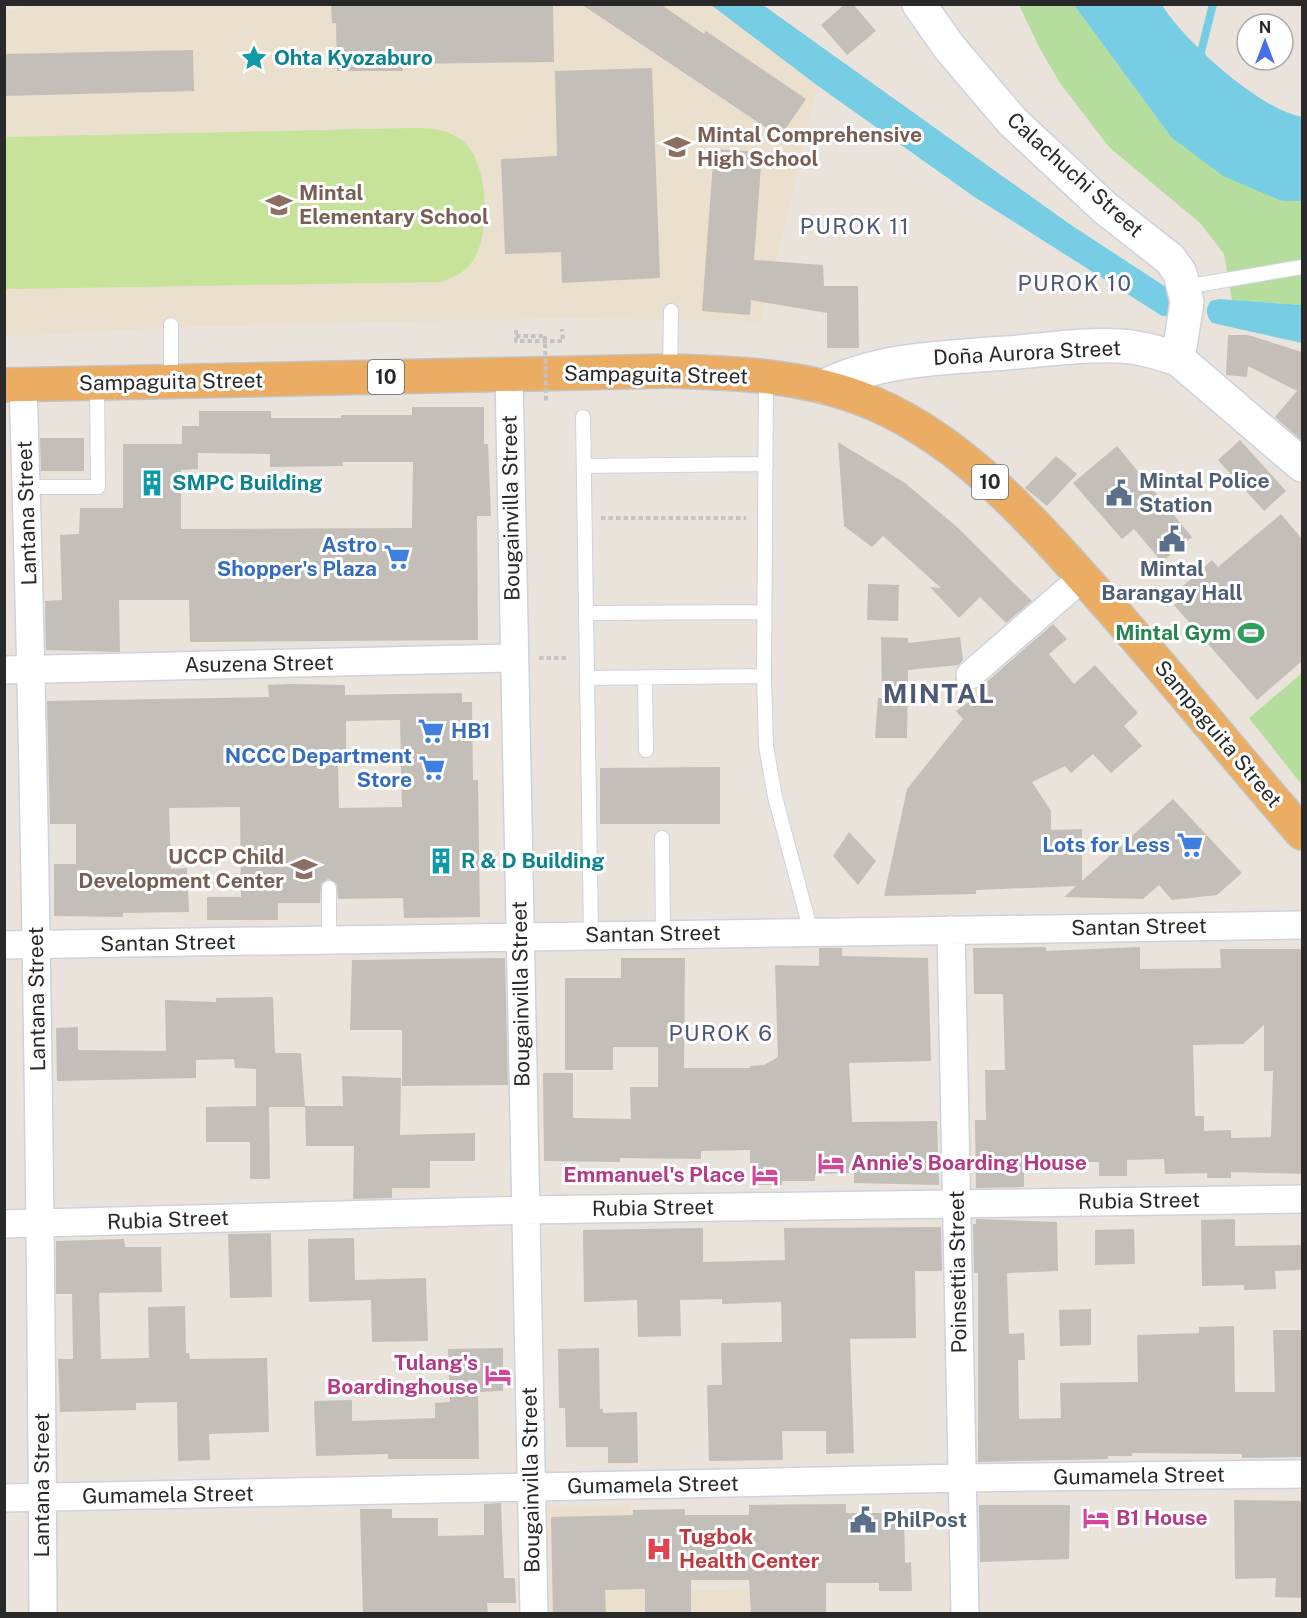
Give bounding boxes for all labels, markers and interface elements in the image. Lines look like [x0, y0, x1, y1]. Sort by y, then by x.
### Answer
north arrow [1235, 12, 1295, 72]
text: N [1259, 18, 1271, 37]
place icon: Ohta Kyozaburo [239, 43, 269, 73]
place label: Ohta Kyozaburo [274, 45, 433, 70]
street label: Calachuchi Street [1002, 107, 1149, 242]
place label: Mintal Comprehensive High School [697, 122, 922, 171]
school or university icon: Mintal Comprehensive High School [662, 132, 692, 162]
place label: Mintal Elementary School [299, 180, 489, 229]
school or university icon: Mintal Elementary School [264, 190, 294, 220]
district label: PUROK 11 [800, 213, 910, 239]
district label: PUROK 10 [1018, 270, 1133, 296]
street label: Doña Aurora Street [932, 335, 1122, 370]
road number: 10 [368, 360, 404, 394]
street label: Sampaguita Street [564, 360, 748, 389]
street label: Sampaguita Street [79, 367, 263, 396]
street label: Bougainvilla Street [496, 415, 525, 601]
street label: Lantana Street [11, 440, 42, 586]
road number: 10 [972, 465, 1008, 499]
building icon: SMPC Building [137, 468, 167, 498]
place label: Mintal Police Station [1139, 468, 1270, 517]
place label: SMPC Building [172, 470, 322, 495]
public building icon: Mintal Police Station [1104, 478, 1134, 508]
public building icon: Mintal Barangay Hall [1157, 524, 1187, 554]
place label: Astro Shopper's Plaza [217, 532, 377, 581]
supermarket icon: Astro Shopper's Plaza [382, 542, 412, 572]
place label: Mintal Barangay Hall [1101, 556, 1243, 605]
sports icon: Mintal Gym [1236, 618, 1266, 648]
place label: Mintal Gym [1115, 620, 1231, 645]
street label: Asuzena Street [184, 650, 334, 677]
street label: Sampaguita Street [1150, 655, 1287, 812]
district label: MINTAL [883, 677, 995, 709]
supermarket icon: HB1 [416, 716, 446, 746]
place label: HB1 [451, 718, 491, 743]
place label: NCCC Department Store [225, 743, 412, 792]
supermarket icon: NCCC Department Store [417, 753, 447, 783]
supermarket icon: Lots for Less [1175, 830, 1205, 860]
place label: Lots for Less [1042, 832, 1170, 857]
place label: UCCP Child Development Center [78, 844, 284, 893]
building icon: R & D Building [426, 846, 456, 876]
place label: R & D Building [461, 848, 604, 873]
school or university icon: UCCP Child Development Center [289, 854, 319, 884]
street label: Bougainvilla Street [506, 901, 535, 1087]
street label: Santan Street [1071, 913, 1207, 940]
street label: Santan Street [585, 920, 721, 947]
street label: Lantana Street [23, 926, 50, 1072]
street label: Santan Street [100, 929, 236, 956]
district label: PUROK 6 [669, 1020, 773, 1046]
hotel icon: Annie's Boarding House [816, 1148, 846, 1178]
place label: Annie's Boarding House [851, 1150, 1087, 1175]
hotel icon: Emmanuel's Place [750, 1160, 780, 1190]
place label: Emmanuel's Place [563, 1162, 745, 1187]
street label: Rubia Street [1078, 1187, 1200, 1214]
street label: Poinsettia Street [944, 1190, 971, 1354]
street label: Rubia Street [592, 1194, 714, 1221]
street label: Rubia Street [107, 1205, 229, 1234]
place label: Tulang's Boardinghouse [327, 1350, 478, 1399]
hotel icon: Tulang's Boardinghouse [483, 1360, 513, 1390]
street label: Bougainvilla Street [516, 1387, 545, 1573]
street label: Lantana Street [29, 1413, 54, 1557]
street label: Gumamela Street [1053, 1462, 1225, 1489]
street label: Gumamela Street [567, 1471, 739, 1498]
street label: Gumamela Street [82, 1481, 254, 1508]
hotel icon: B1 House [1081, 1503, 1111, 1533]
public building icon: PhilPost [848, 1505, 878, 1535]
place label: B1 House [1116, 1505, 1208, 1530]
place label: PhilPost [883, 1507, 967, 1532]
place label: Tugbok Health Center [679, 1524, 820, 1573]
hospital icon: Tugbok Health Center [644, 1534, 674, 1564]

